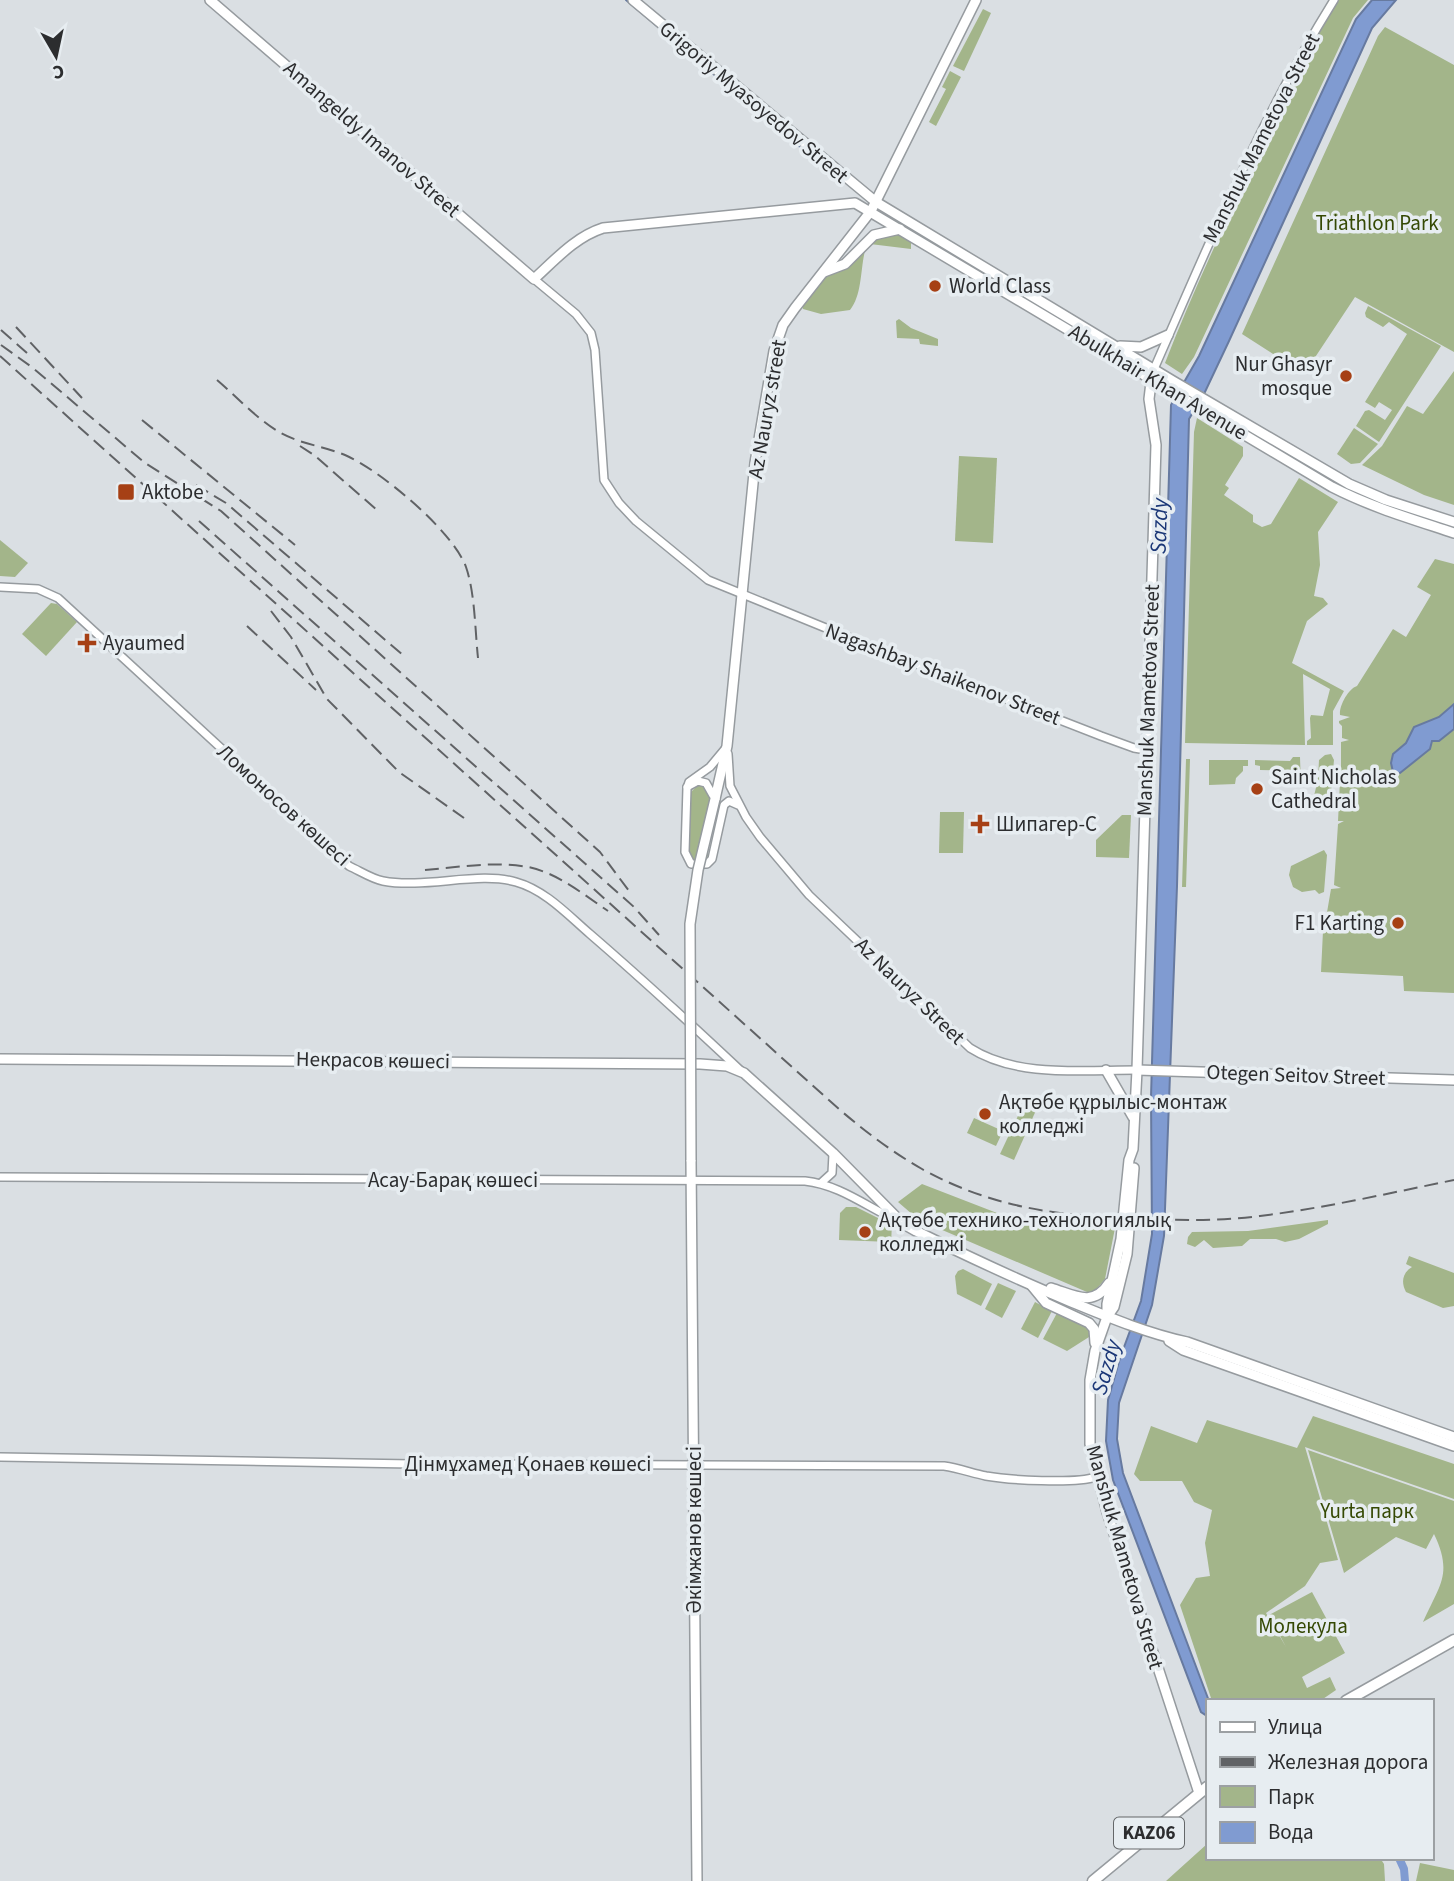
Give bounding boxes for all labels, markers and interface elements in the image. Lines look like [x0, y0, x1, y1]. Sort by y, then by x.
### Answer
street label: Grigoriy Myasoyedov Street [653, 14, 855, 190]
north arrow [21, 21, 91, 91]
street label: Manshuk Mametova Street [1195, 28, 1327, 248]
street label: Amangeldy Imanov Street [277, 54, 467, 224]
text: С [51, 57, 66, 86]
park label: Triathlon Park [1315, 208, 1439, 238]
place label: World Class [949, 271, 1051, 301]
marker: World Class [927, 278, 943, 294]
street label: Abulkhair Khan Avenue [1063, 317, 1253, 447]
street label: Az Nauryz street [740, 337, 794, 481]
place label: Nur Ghasyr mosque [1235, 349, 1333, 403]
marker: Nur Ghasyr mosque [1338, 368, 1354, 384]
place label: Aktobe [142, 477, 204, 507]
marker: Aktobe [116, 482, 136, 502]
water label: Sazdy [1142, 496, 1177, 554]
street label: Manshuk Mametova Street [1129, 584, 1167, 816]
street label: Nagashbay Shaikenov Street [821, 615, 1065, 733]
place label: Ayaumed [103, 628, 185, 658]
marker: Ayaumed [77, 633, 97, 653]
street label: Ломоносов көшесі [211, 737, 357, 873]
place label: Saint Nicholas Cathedral [1271, 762, 1397, 816]
marker: Saint Nicholas Cathedral [1249, 781, 1265, 797]
place label: Шипагер-С [996, 809, 1097, 839]
marker: Шипагер-С [970, 814, 990, 834]
place label: F1 Karting [1295, 908, 1384, 938]
marker: F1 Karting [1390, 915, 1406, 931]
street label: Az Nauryz Street [848, 931, 972, 1051]
street label: Некрасов көшесі [296, 1044, 450, 1076]
street label: Otegen Seitov Street [1206, 1057, 1386, 1093]
place label: Ақтөбе құрылыс-монтаж колледжі [999, 1087, 1228, 1141]
marker: Ақтөбе құрылыс-монтаж колледжі [977, 1106, 993, 1122]
street label: Асау-Барақ көшесі [368, 1165, 538, 1195]
place label: Ақтөбе технико-технологиялық колледжі [879, 1205, 1171, 1259]
marker: Ақтөбе технико-технологиялық колледжі [857, 1224, 873, 1240]
water label: Sazdy [1082, 1334, 1130, 1398]
street label: Manshuk Mametova Street [1079, 1441, 1171, 1673]
street label: Әкімжанов көшесі [679, 1446, 709, 1614]
street label: Дінмұхамед Қонаев көшесі [405, 1449, 651, 1479]
park label: Yurta парк [1319, 1496, 1414, 1526]
park label: Молекула [1258, 1611, 1348, 1641]
legend [1206, 1699, 1433, 1860]
text: Улица [1268, 1712, 1323, 1742]
text: Железная дорога [1268, 1747, 1428, 1777]
text: Парк [1268, 1782, 1315, 1812]
road number: KАZ06 [1114, 1817, 1184, 1848]
text: Вода [1268, 1817, 1314, 1847]

